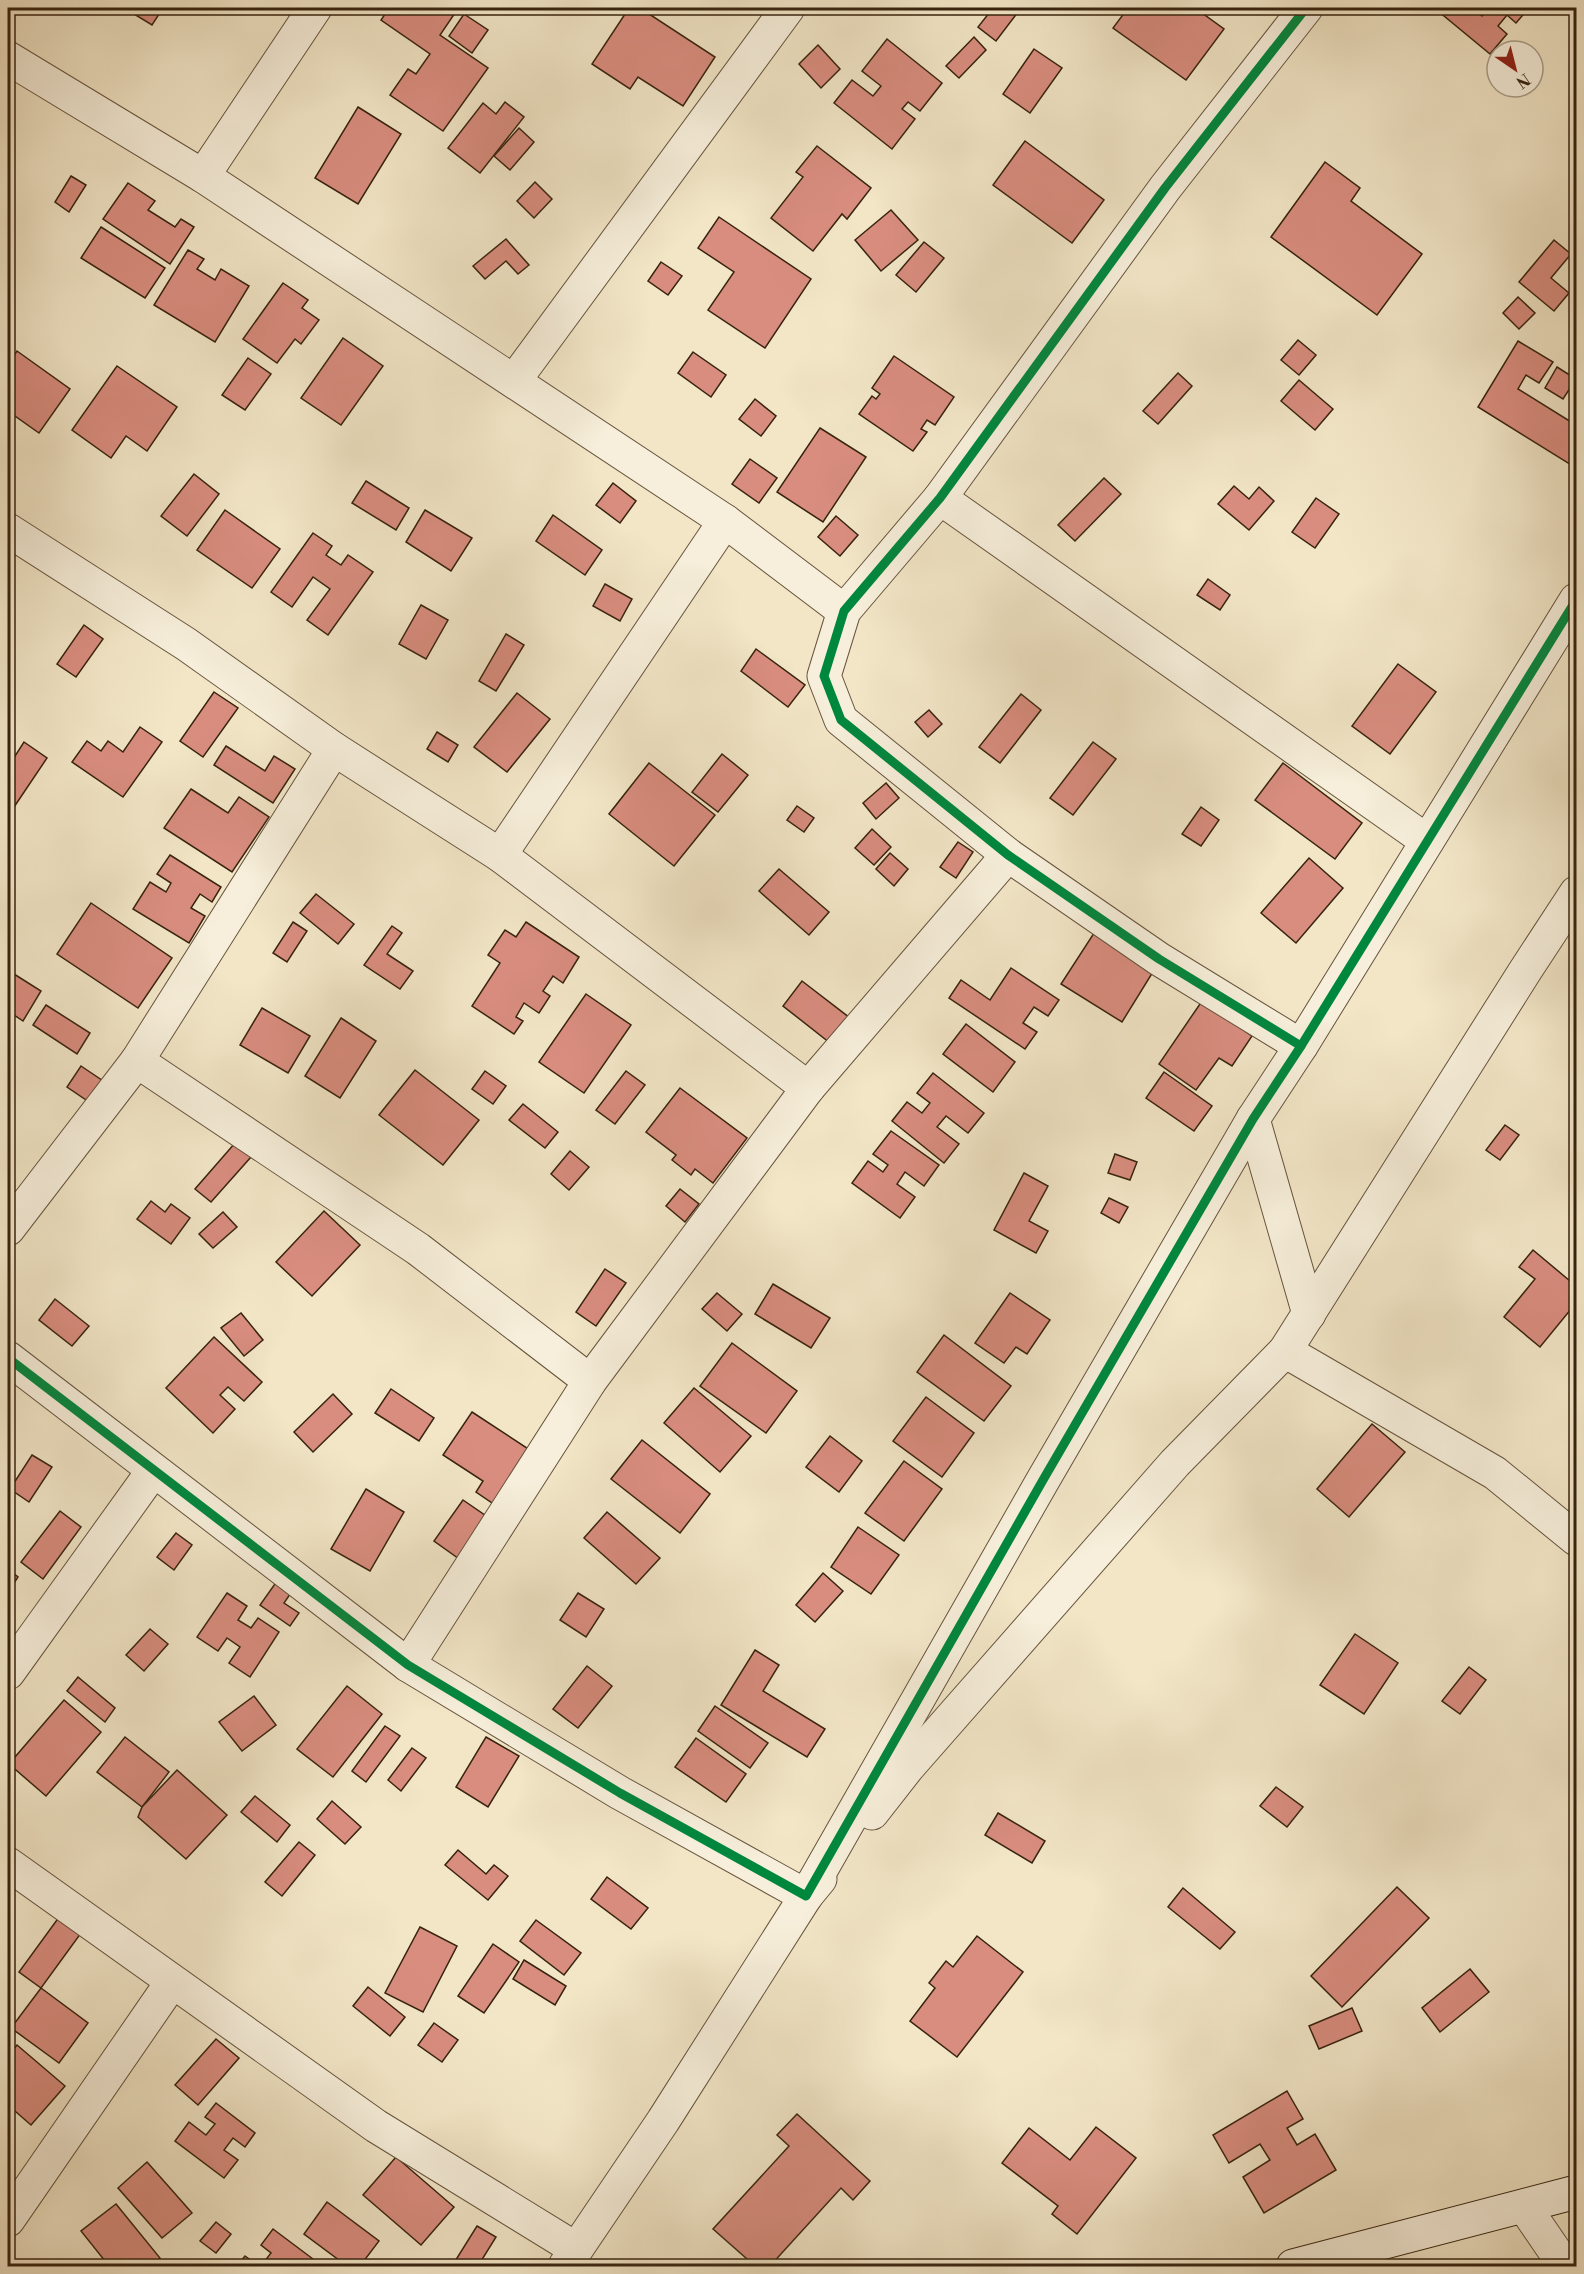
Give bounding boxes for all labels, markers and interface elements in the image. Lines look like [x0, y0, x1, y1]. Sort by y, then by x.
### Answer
north arrow [1485, 39, 1545, 99]
text: N [1512, 69, 1534, 92]

